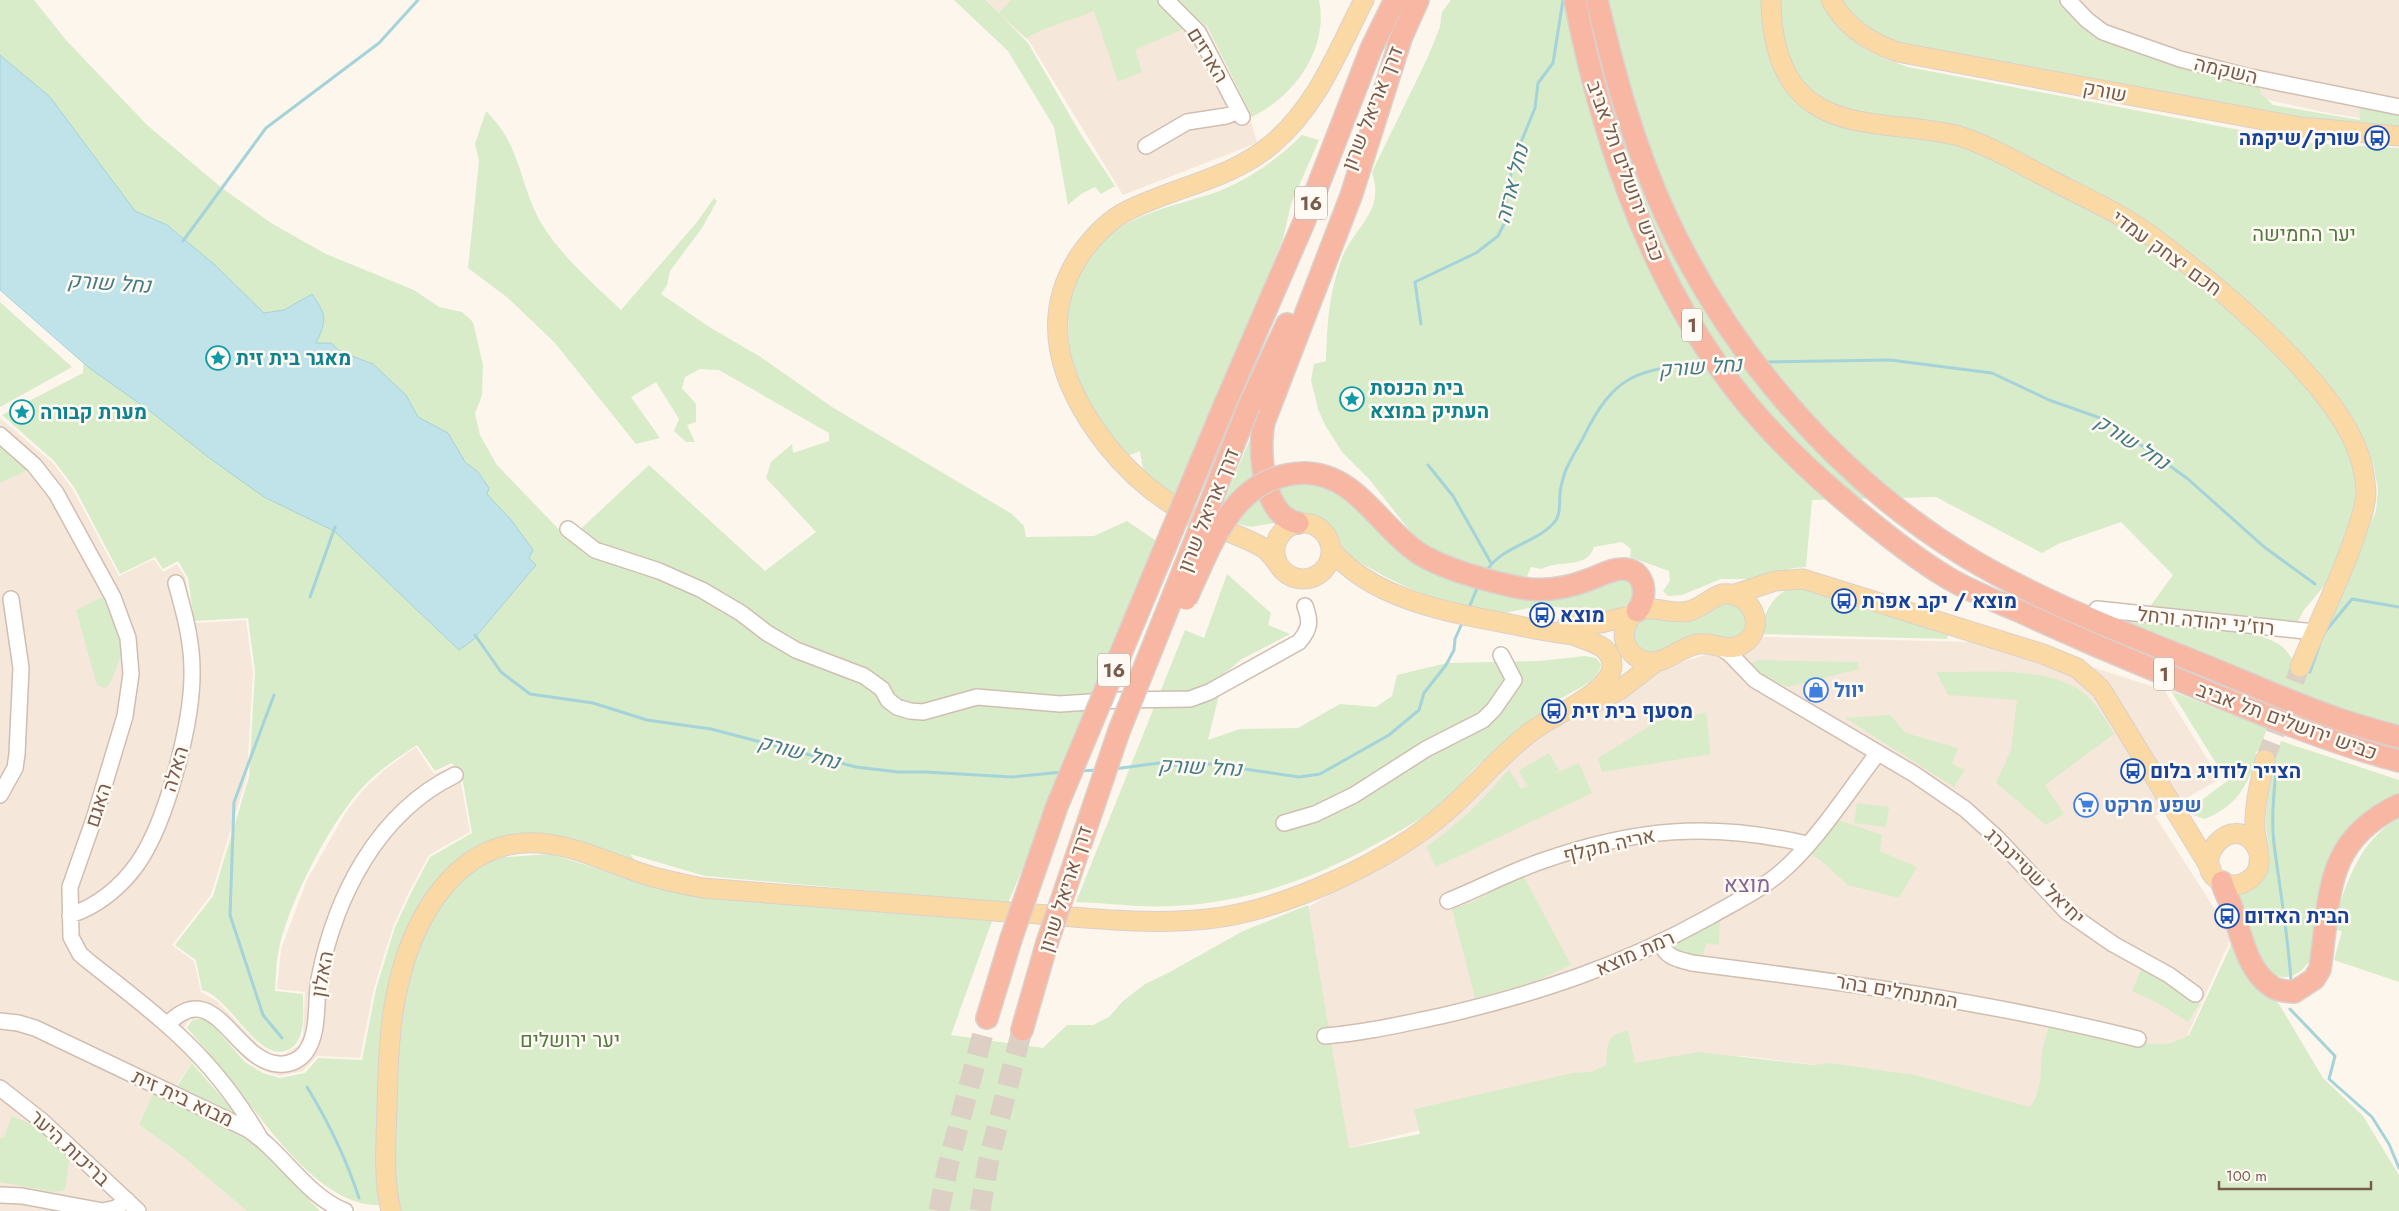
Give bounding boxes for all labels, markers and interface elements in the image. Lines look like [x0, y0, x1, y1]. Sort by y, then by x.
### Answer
street label: הארזים [1180, 22, 1236, 89]
street label: דרך אריאל שרון [1334, 42, 1410, 174]
street label: השקמה [2191, 49, 2261, 92]
street label: שורק [2081, 73, 2129, 110]
street label: כביש ירושלים תל אביב [1579, 77, 1672, 266]
place label: שורק/שיקמה [2239, 124, 2360, 153]
bus stop icon: שורק/שיקמה [2364, 125, 2390, 151]
water label: נחל ארזה [1488, 140, 1537, 227]
road number: 16 [1295, 187, 1327, 220]
street label: חכם יצחק עמדי [2106, 204, 2228, 303]
park label: יער החמישה [2252, 220, 2356, 249]
water label: נחל שורק [66, 265, 153, 301]
road number: 1 [1682, 308, 1702, 342]
place label: מאגר בית זית [236, 344, 351, 373]
place icon: מאגר בית זית [205, 345, 231, 371]
water label: נחל שורק [1657, 349, 1744, 385]
place label: בית הכנסת העתיק במוצא [1370, 374, 1489, 426]
place icon: בית הכנסת העתיק במוצא [1339, 386, 1365, 412]
place label: מערת קבורה [40, 398, 147, 427]
place icon: מערת קבורה [9, 399, 35, 425]
water label: נחל שורק [2089, 407, 2176, 478]
street label: דרך אריאל שרון [1170, 444, 1246, 576]
place label: מוצא / יקב אפרת [1862, 587, 2017, 616]
bus stop icon: מוצא / יקב אפרת [1831, 588, 1857, 614]
street label: רוז'ני יהודה ורחל [2136, 600, 2276, 643]
place label: מוצא [1560, 601, 1605, 630]
bus stop icon: מוצא [1529, 602, 1555, 628]
road number: 16 [1098, 654, 1130, 686]
road number: 1 [2154, 658, 2174, 691]
street label: כביש ירושלים תל אביב [2192, 675, 2381, 768]
place label: יוול [1834, 676, 1864, 705]
shop icon: יוול [1803, 677, 1829, 703]
place label: מסעף בית זית [1572, 697, 1693, 726]
bus stop icon: מסעף בית זית [1541, 698, 1567, 724]
water label: נחל שורק [755, 727, 845, 778]
street label: האלה [155, 743, 196, 796]
water label: נחל שורק [1157, 750, 1244, 784]
place label: הצייר לודויג בלום [2150, 757, 2301, 786]
bus stop icon: הצייר לודויג בלום [2120, 758, 2146, 784]
street label: האגם [78, 779, 119, 831]
place label: שפע מרקט [2104, 791, 2202, 820]
supermarket icon: שפע מרקט [2073, 792, 2099, 818]
street label: אריה מקלף [1560, 821, 1658, 870]
street label: יחיאל שטיינברג [1978, 821, 2091, 932]
street label: דרך אריאל שרון [1031, 822, 1100, 956]
district label: מוצא [1724, 868, 1770, 900]
place label: הבית האדום [2244, 902, 2349, 931]
bus stop icon: הבית האדום [2214, 903, 2240, 929]
street label: רמת מוצא [1591, 923, 1679, 984]
street label: האלון [304, 948, 341, 1000]
street label: המתנחלים בהר [1834, 966, 1960, 1016]
park label: יער ירושלים [520, 1026, 620, 1055]
street label: מבוא בית זית [127, 1062, 238, 1135]
street label: בריכות היער [23, 1103, 117, 1194]
scale bar [2219, 1158, 2372, 1190]
text: 100 m [2226, 1165, 2267, 1187]

